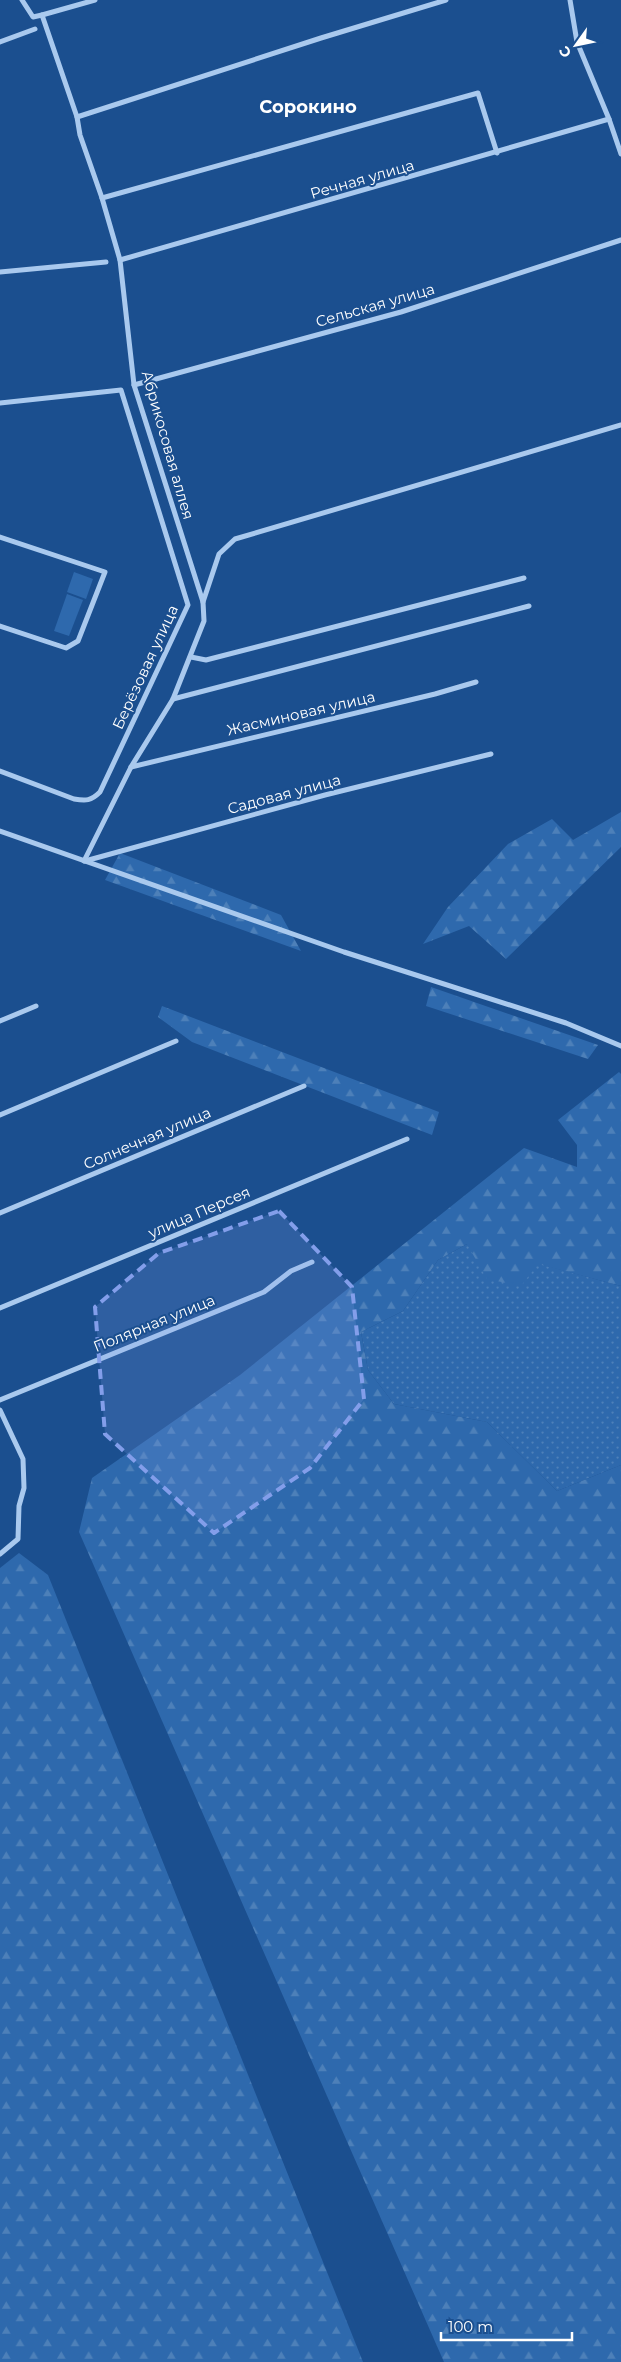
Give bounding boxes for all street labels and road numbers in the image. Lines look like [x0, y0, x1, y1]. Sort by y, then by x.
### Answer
street label: Речная улица [308, 155, 416, 203]
street label: Сельская улица [313, 279, 437, 331]
street label: Абрикосовая аллея [138, 368, 198, 522]
street label: Берёзовая улица [108, 602, 182, 732]
street label: Жасминовая улица [225, 687, 377, 739]
street label: Садовая улица [225, 770, 343, 818]
street label: Солнечная улица [80, 1103, 214, 1173]
street label: улица Персея [144, 1182, 253, 1242]
street label: Полярная улица [90, 1290, 218, 1356]

